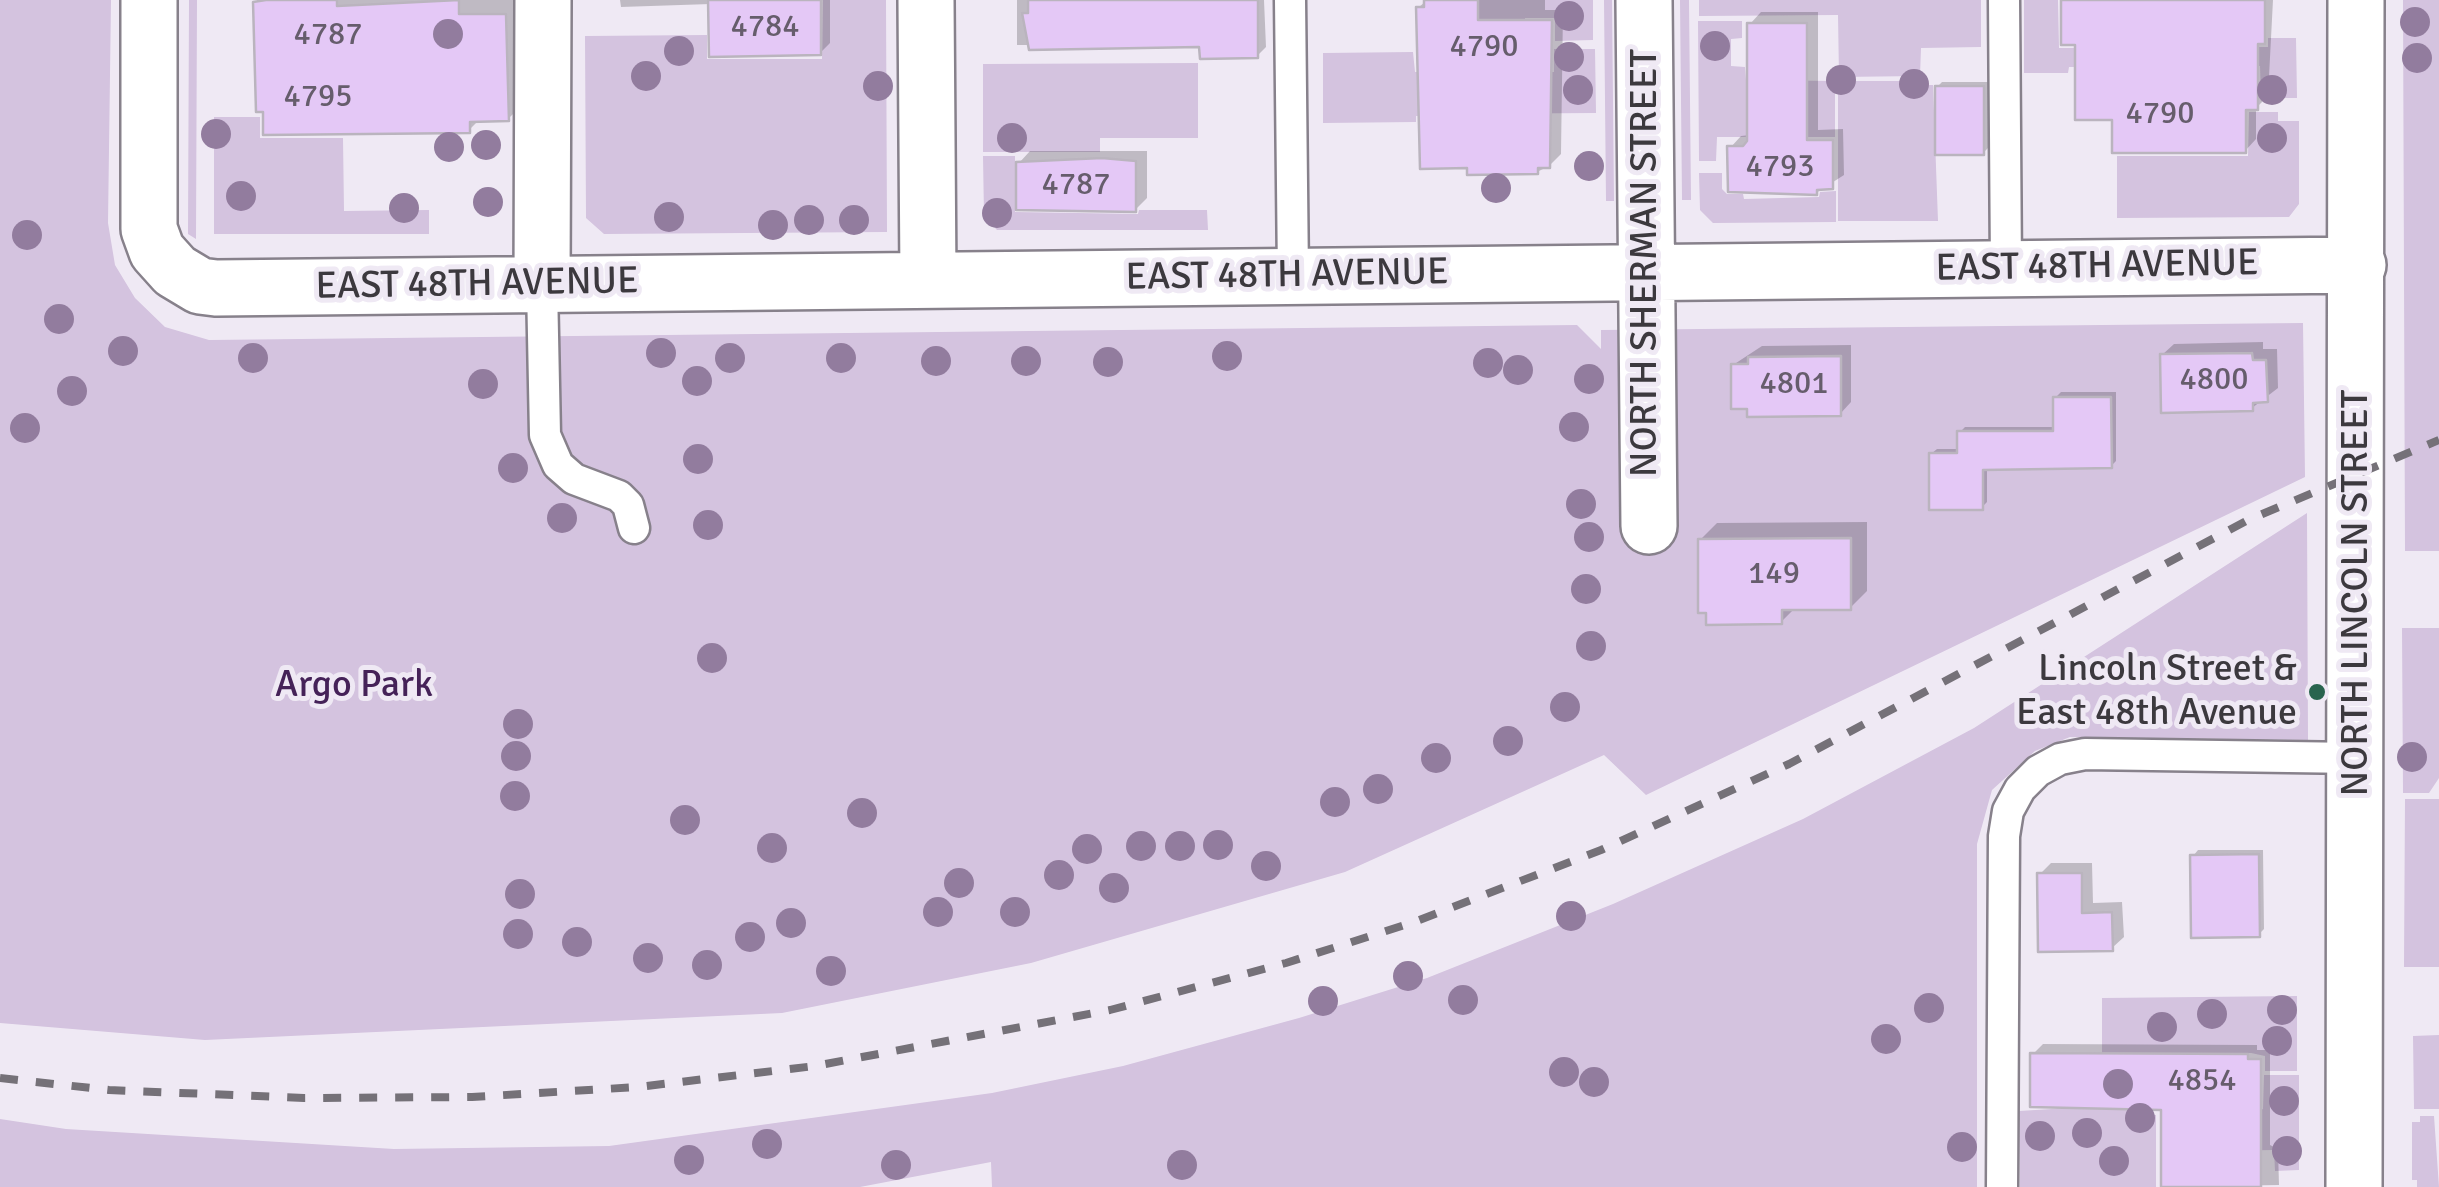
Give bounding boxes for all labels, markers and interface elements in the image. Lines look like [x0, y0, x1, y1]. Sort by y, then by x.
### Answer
house number: 4784 [730, 9, 800, 47]
house number: 4787 [293, 17, 363, 55]
house number: 4790 [1449, 29, 1519, 67]
street label: NORTH SHERMAN STREET [1623, 49, 1669, 477]
house number: 4795 [283, 79, 353, 117]
house number: 4790 [2125, 96, 2195, 134]
house number: 4793 [1745, 149, 1815, 187]
house number: 4787 [1041, 167, 1111, 205]
street label: EAST 48TH AVENUE [1935, 241, 2259, 293]
street label: EAST 48TH AVENUE [1125, 250, 1449, 302]
street label: EAST 48TH AVENUE [315, 259, 639, 311]
house number: 4800 [2179, 362, 2249, 400]
house number: 4801 [1759, 366, 1829, 404]
street label: NORTH LINCOLN STREET [2334, 390, 2380, 796]
house number: 149 [1748, 556, 1800, 594]
place label: Lincoln Street & East 48th Avenue [2016, 647, 2297, 736]
park label: Argo Park [275, 663, 433, 709]
marker: Lincoln Street & East 48th Avenue [2306, 681, 2328, 703]
house number: 4854 [2167, 1063, 2237, 1101]

